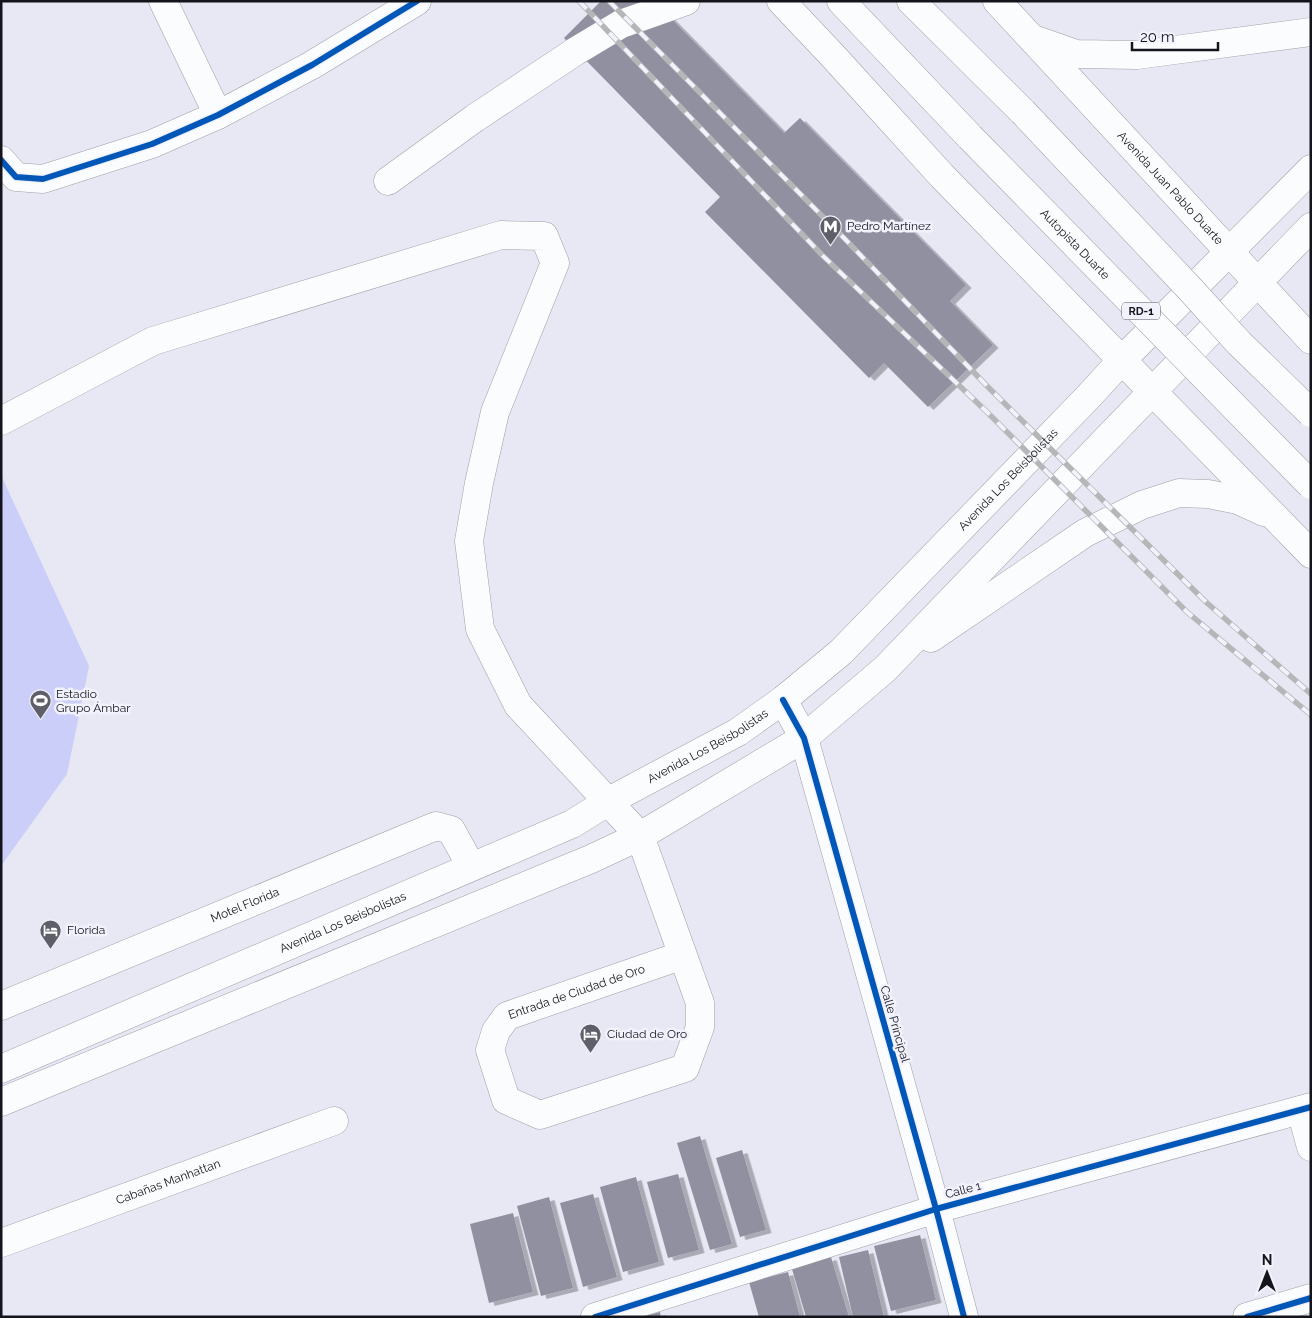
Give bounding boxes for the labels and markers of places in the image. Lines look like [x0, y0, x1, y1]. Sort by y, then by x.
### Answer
metro station icon: Pedro Martínez [819, 214, 843, 245]
place label: Pedro Martínez [847, 219, 931, 233]
place label: Estadio Grupo Ámbar [56, 687, 131, 715]
sports icon: Estadio Grupo Ámbar [28, 689, 52, 720]
hotel icon: Florida [39, 918, 63, 949]
place label: Florida [67, 923, 105, 937]
hotel icon: Ciudad de Oro [579, 1022, 603, 1053]
place label: Ciudad de Oro [607, 1027, 687, 1041]

